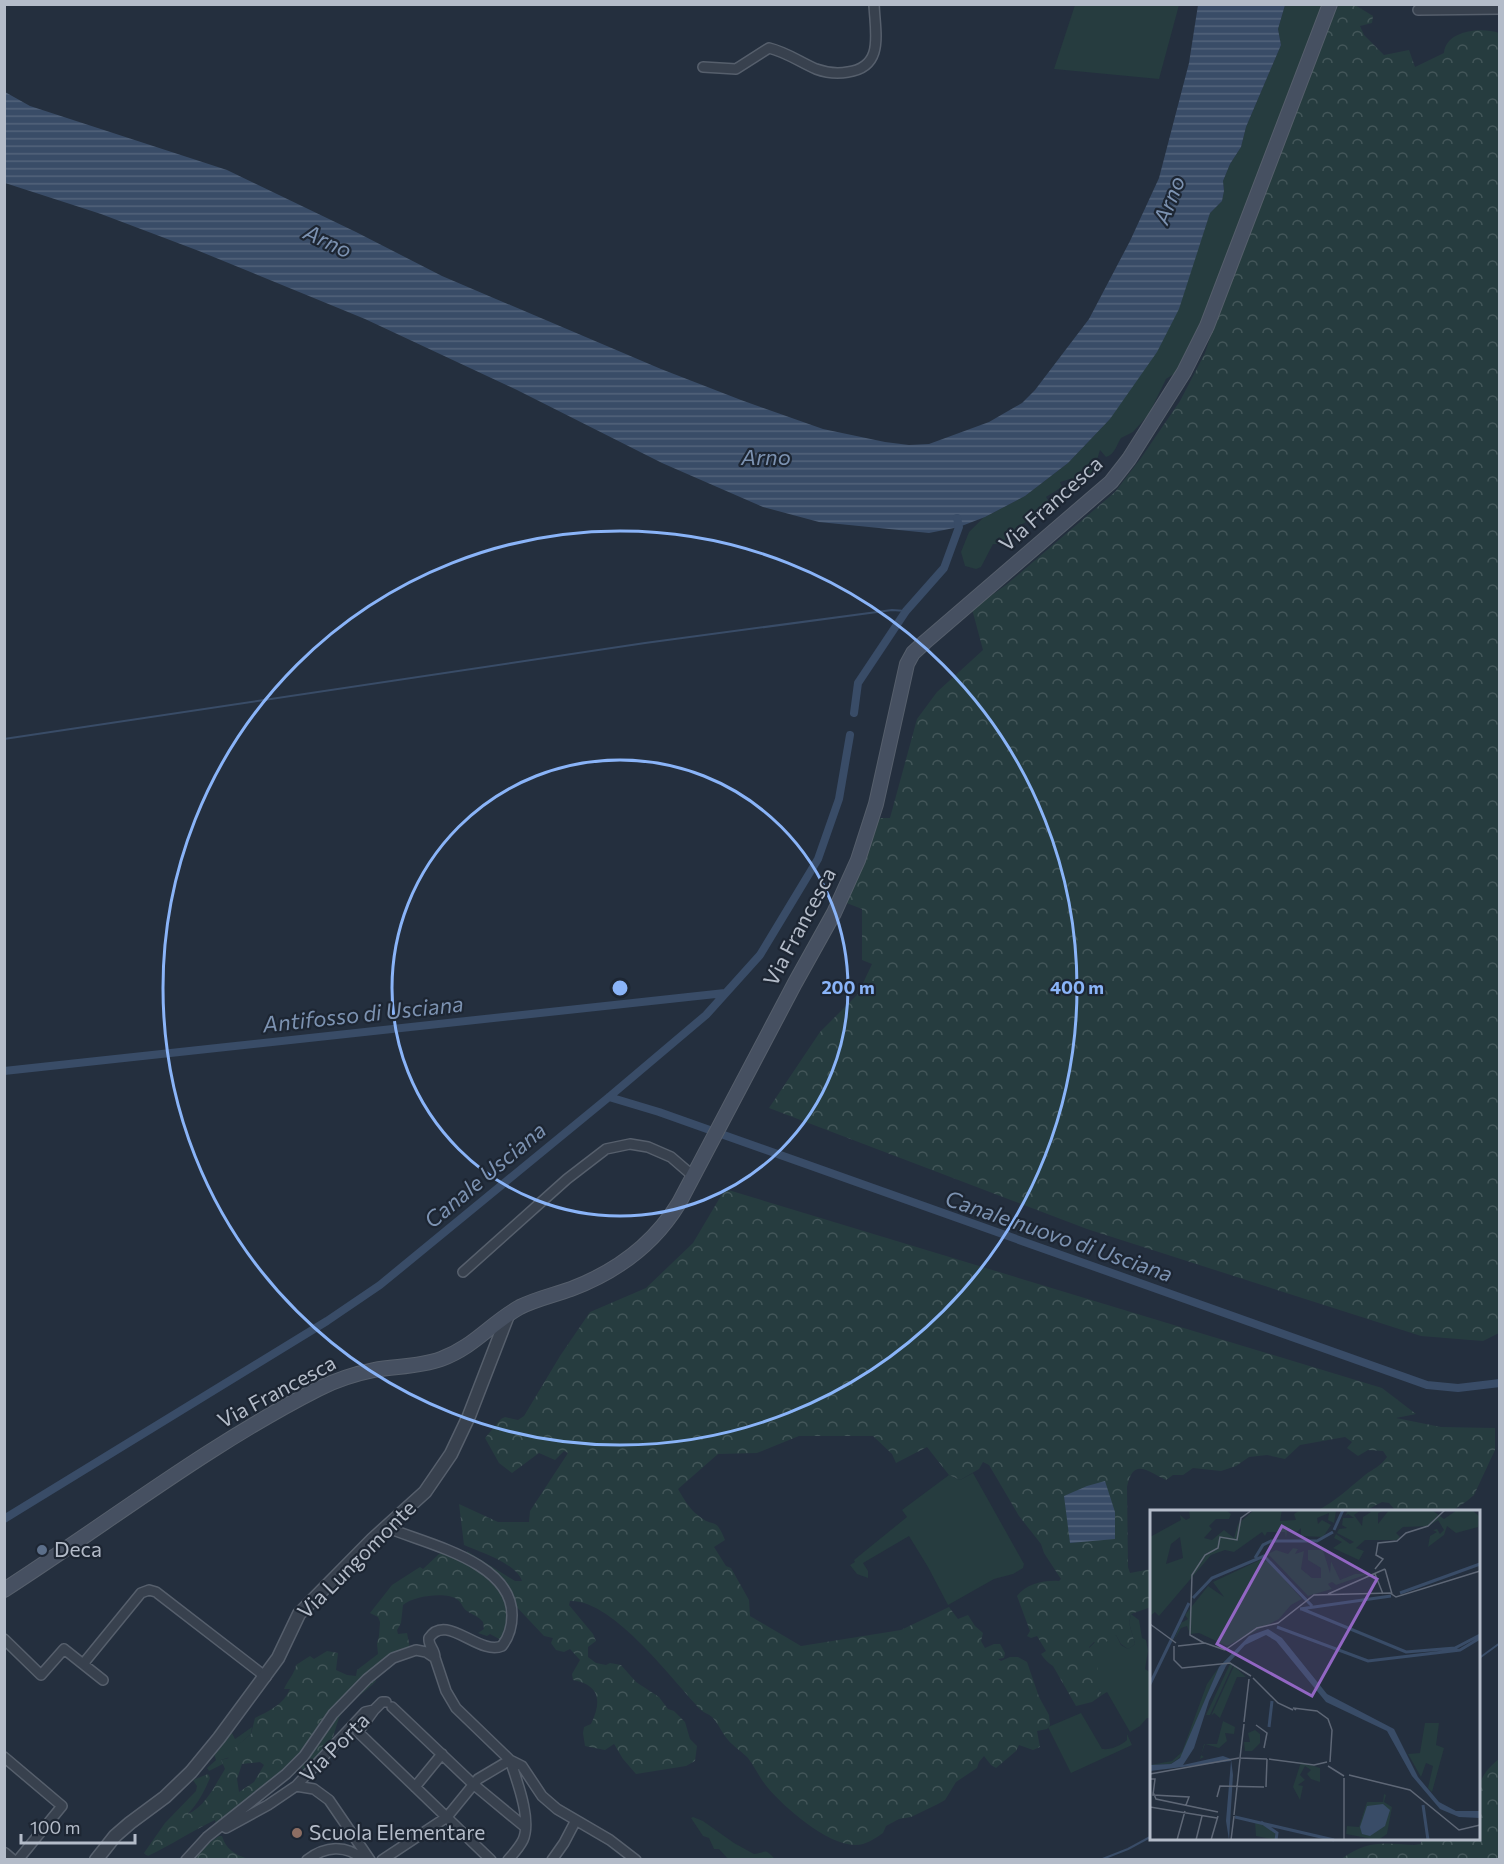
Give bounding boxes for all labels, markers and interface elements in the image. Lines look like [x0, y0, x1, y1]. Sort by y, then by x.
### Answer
water label: Arno [1147, 172, 1190, 229]
water label: Arno [299, 217, 356, 263]
water label: Arno [740, 443, 791, 470]
street label: Via Francesca [993, 450, 1107, 556]
street label: Via Francesca [757, 863, 840, 990]
text: 200 m [821, 976, 875, 998]
text: 400 m [1050, 976, 1104, 998]
centre of rings [610, 978, 630, 998]
water label: Antifosso di Usciana [260, 990, 465, 1038]
water label: Canale Usciana [418, 1116, 551, 1233]
water label: Canale nuovo di Usciana [942, 1184, 1176, 1287]
street label: Via Francesca [213, 1349, 340, 1432]
street label: Via Lungomonte [292, 1495, 420, 1623]
inset map [1150, 1510, 1480, 1840]
place label: Deca [54, 1536, 102, 1561]
marker: Deca [35, 1543, 49, 1557]
street label: Via Porta [294, 1707, 374, 1787]
scale bar [21, 1807, 135, 1845]
text: 100 m [30, 1816, 80, 1838]
place label: Scuola Elementare [309, 1819, 485, 1844]
marker: Scuola Elementare [290, 1826, 304, 1840]

